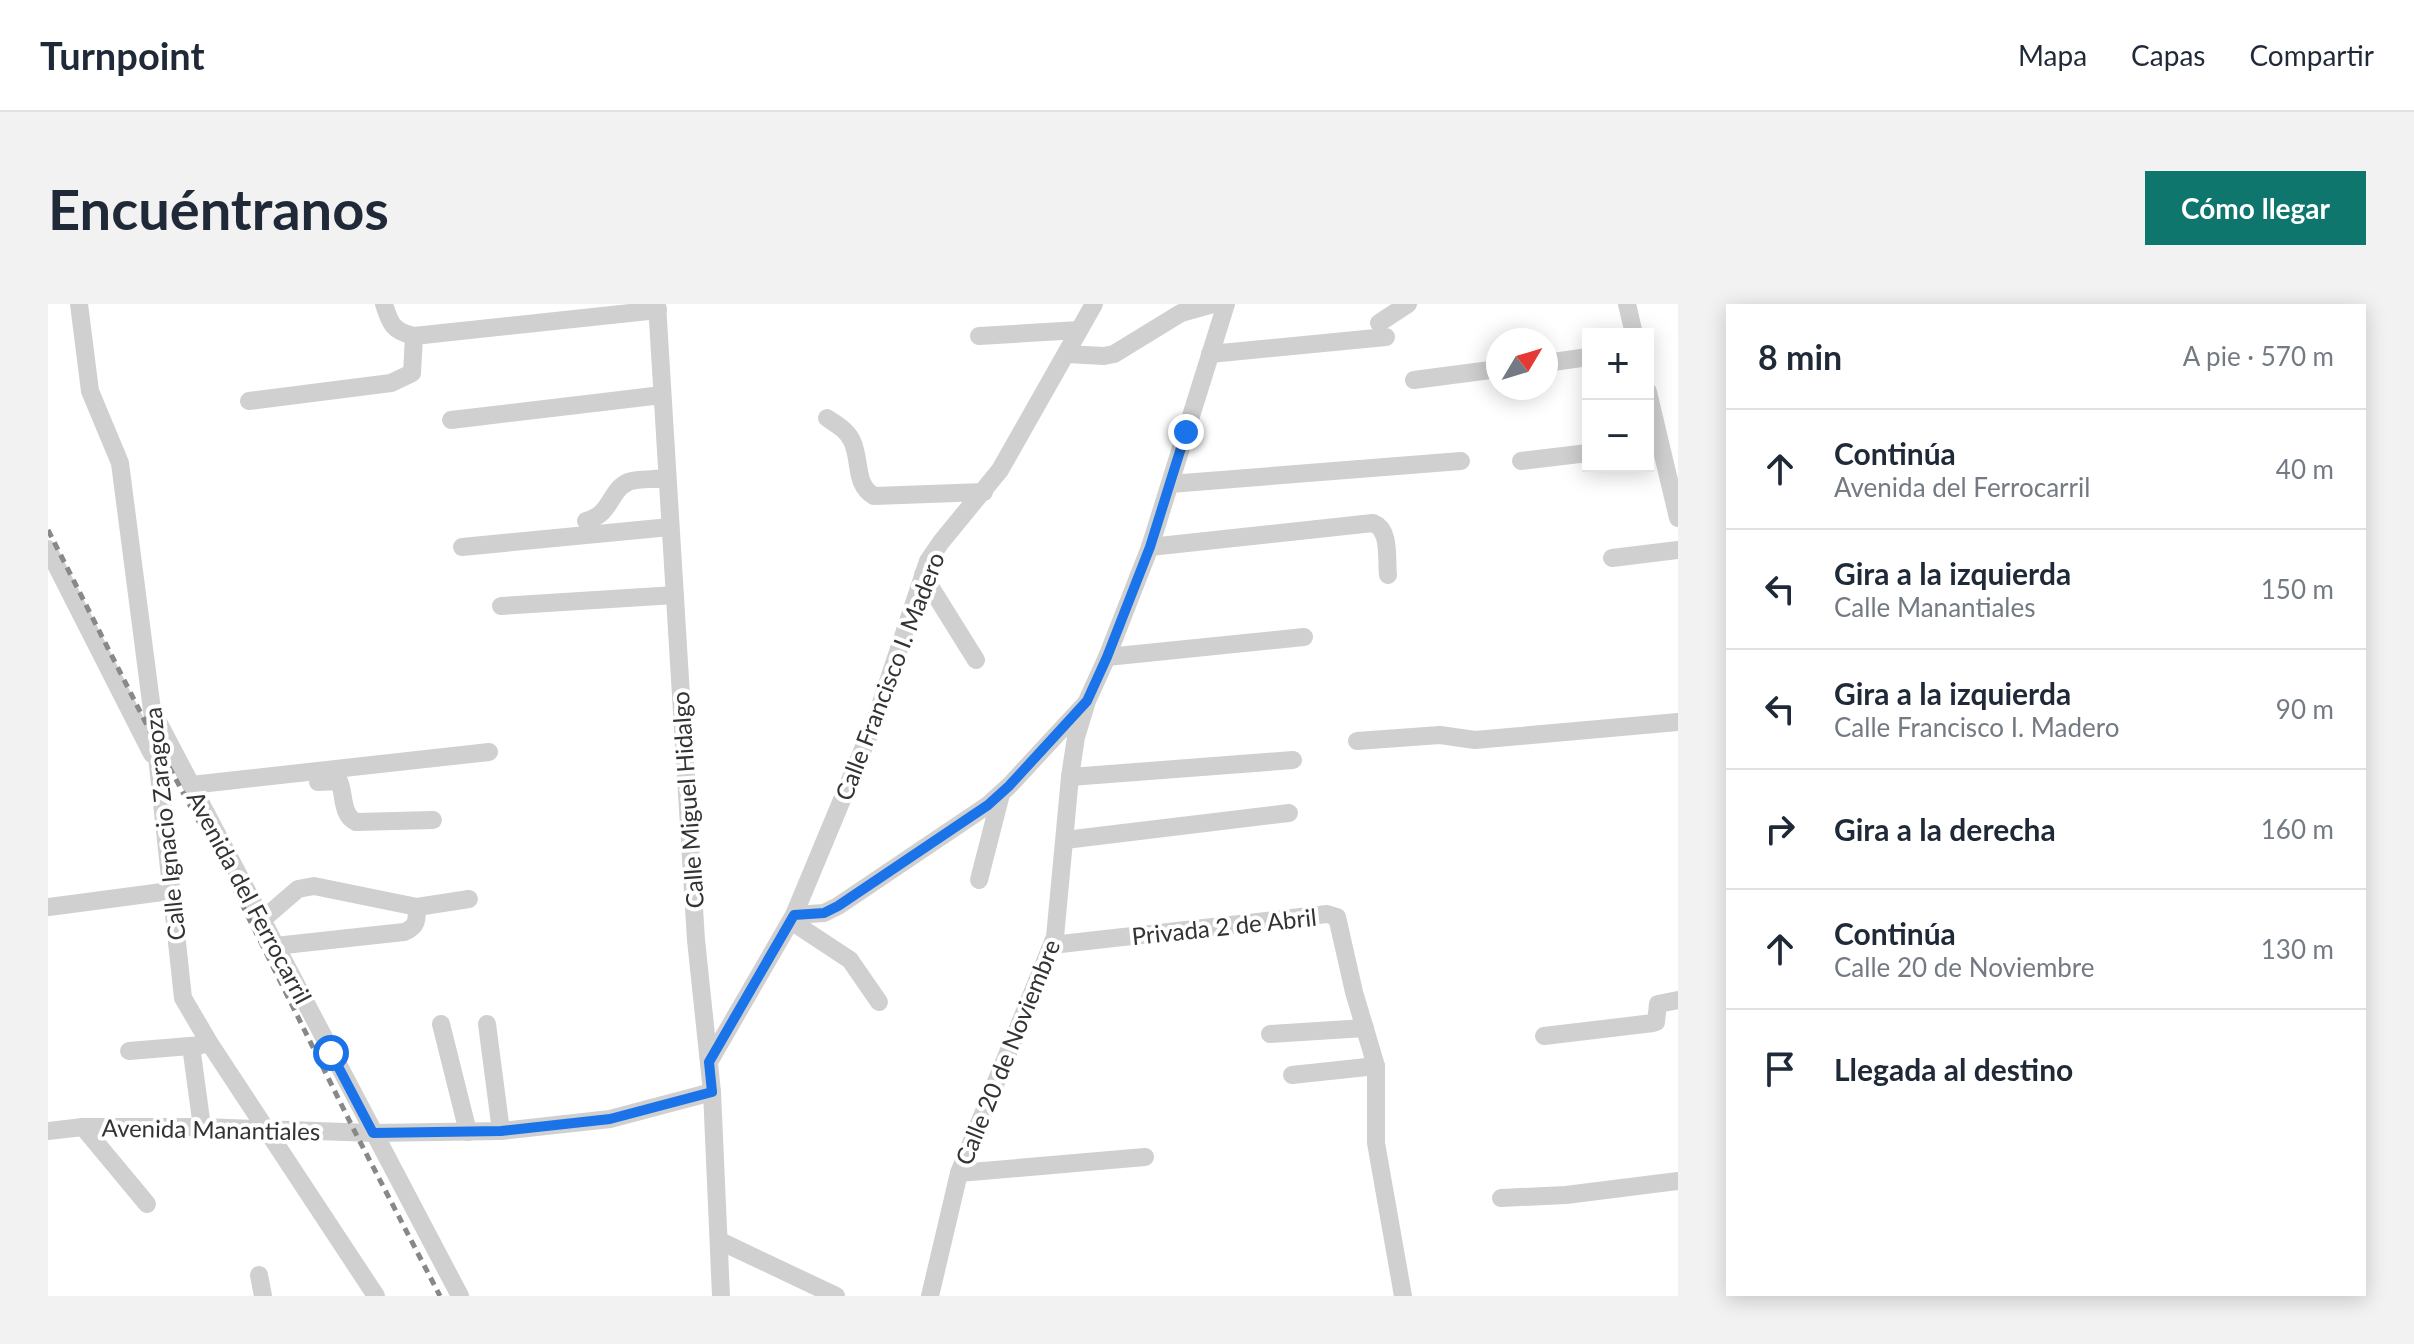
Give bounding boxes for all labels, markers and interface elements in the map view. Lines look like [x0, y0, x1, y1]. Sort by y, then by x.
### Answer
text: Turnpoint [40, 32, 205, 78]
text: Mapa [2018, 38, 2087, 72]
text: Capas [2131, 38, 2205, 72]
text: Compartir [2249, 38, 2374, 72]
button: Cómo llegar [2145, 171, 2366, 245]
text: Encuéntranos [48, 175, 389, 242]
north arrow [1486, 328, 1558, 400]
map controls [1582, 328, 1654, 472]
button: + [1582, 328, 1654, 400]
text: 8 min [1758, 336, 1842, 377]
text: A pie · 570 m [2183, 340, 2334, 372]
button: − [1582, 400, 1654, 472]
route end [1168, 414, 1204, 450]
text: Continúa [1834, 435, 1956, 471]
icon: ahead [1758, 447, 1802, 491]
text: 40 m [2276, 453, 2334, 485]
text: Avenida del Ferrocarril [1834, 471, 2090, 503]
street label: Calle Francisco I. Madero [828, 548, 950, 804]
text: Gira a la izquierda [1834, 555, 2071, 591]
icon: left [1758, 567, 1802, 611]
text: 150 m [2261, 573, 2334, 605]
text: Calle Manantiales [1834, 591, 2035, 623]
text: Gira a la izquierda [1834, 675, 2071, 711]
icon: left [1758, 687, 1802, 731]
street label: Calle Miguel Hidalgo [665, 691, 709, 909]
text: 90 m [2276, 693, 2334, 725]
street label: Calle Ignacio Zaragoza [137, 706, 191, 942]
text: Calle Francisco I. Madero [1834, 711, 2119, 743]
street label: Avenida del Ferrocarril [182, 786, 318, 1008]
icon: right [1758, 807, 1802, 851]
text: Gira a la derecha [1834, 811, 2056, 847]
text: 160 m [2261, 813, 2334, 845]
street label: Privada 2 de Abril [1130, 902, 1318, 950]
text: Continúa [1834, 915, 1956, 951]
icon: ahead [1758, 927, 1802, 971]
text: 130 m [2261, 933, 2334, 965]
street label: Calle 20 de Noviembre [949, 935, 1065, 1169]
text: Calle 20 de Noviembre [1834, 951, 2095, 983]
route start [313, 1035, 349, 1071]
icon: arrive [1758, 1047, 1802, 1091]
text: Llegada al destino [1834, 1051, 2073, 1087]
street label: Avenida Manantiales [102, 1113, 320, 1145]

